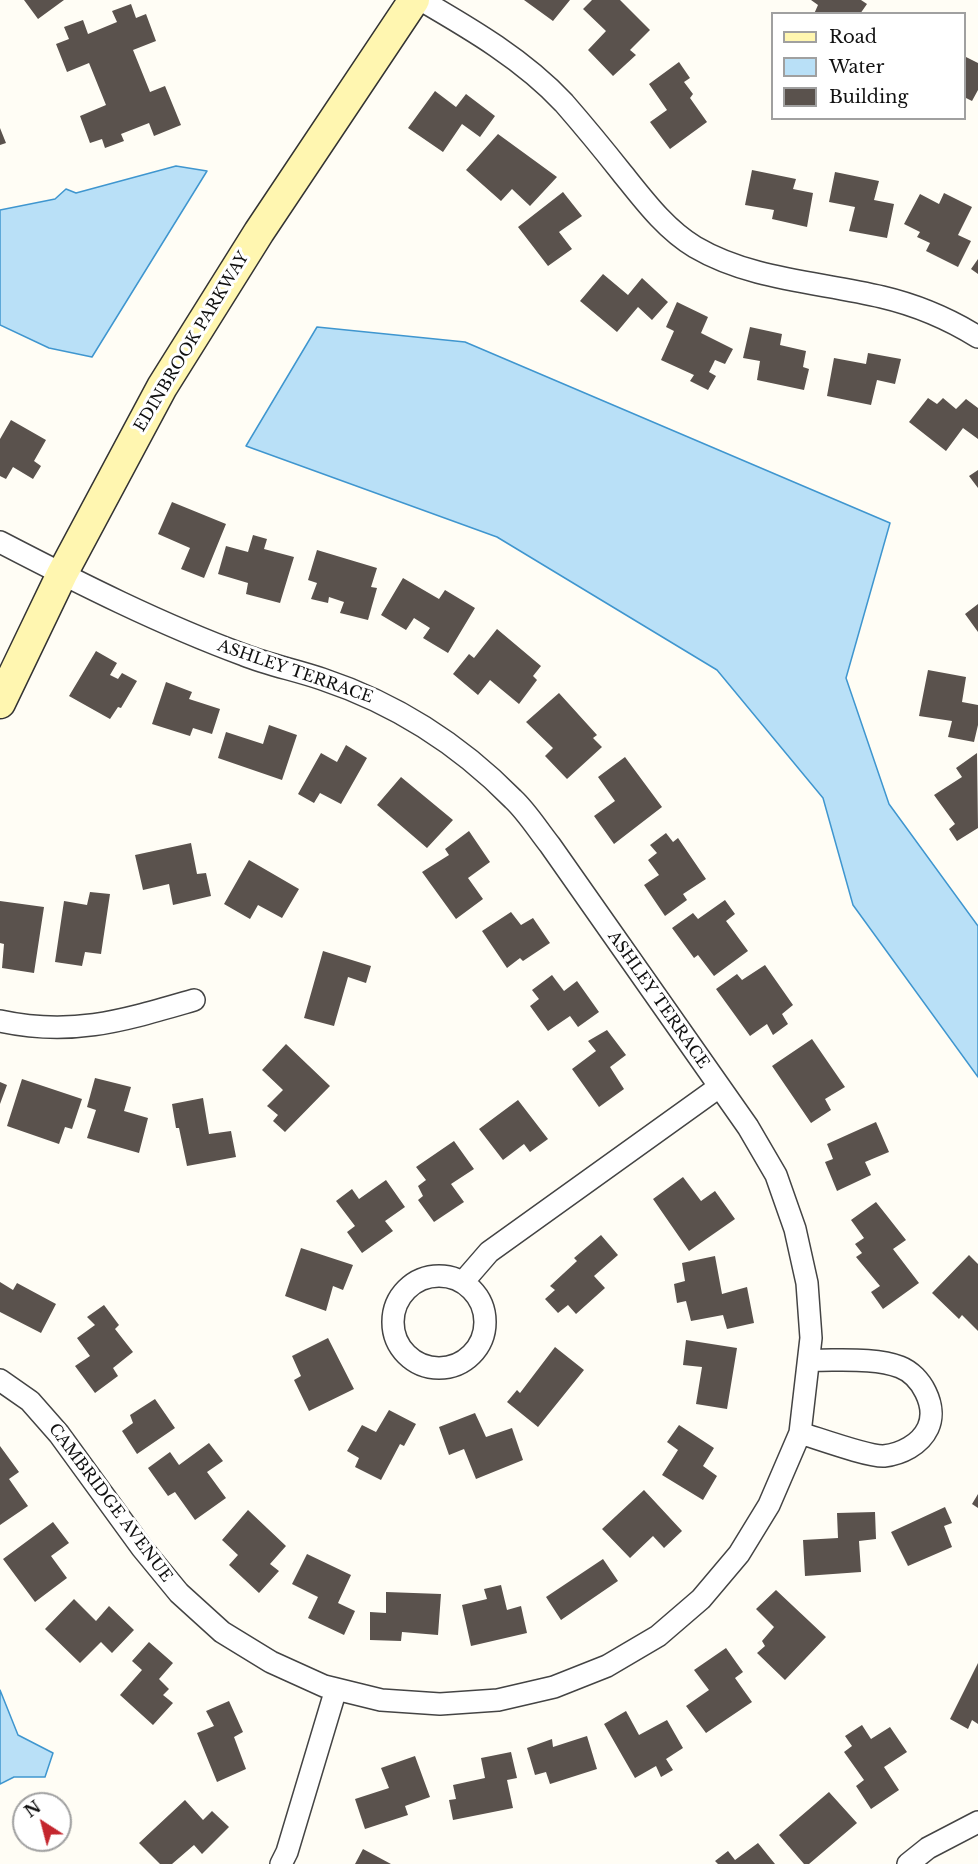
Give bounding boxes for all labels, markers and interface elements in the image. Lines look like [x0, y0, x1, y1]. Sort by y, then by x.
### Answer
legend [771, 12, 966, 120]
text: Road [829, 26, 877, 48]
text: Water [829, 56, 884, 78]
text: Building [829, 86, 908, 108]
street label: EDINBROOK PARKWAY [131, 249, 253, 435]
street label: ASHLEY TERRACE [215, 636, 375, 708]
street label: ASHLEY TERRACE [603, 928, 713, 1072]
street label: CAMBRIDGE AVENUE [44, 1420, 176, 1586]
north arrow [12, 1792, 72, 1852]
text: N [21, 1797, 45, 1822]

